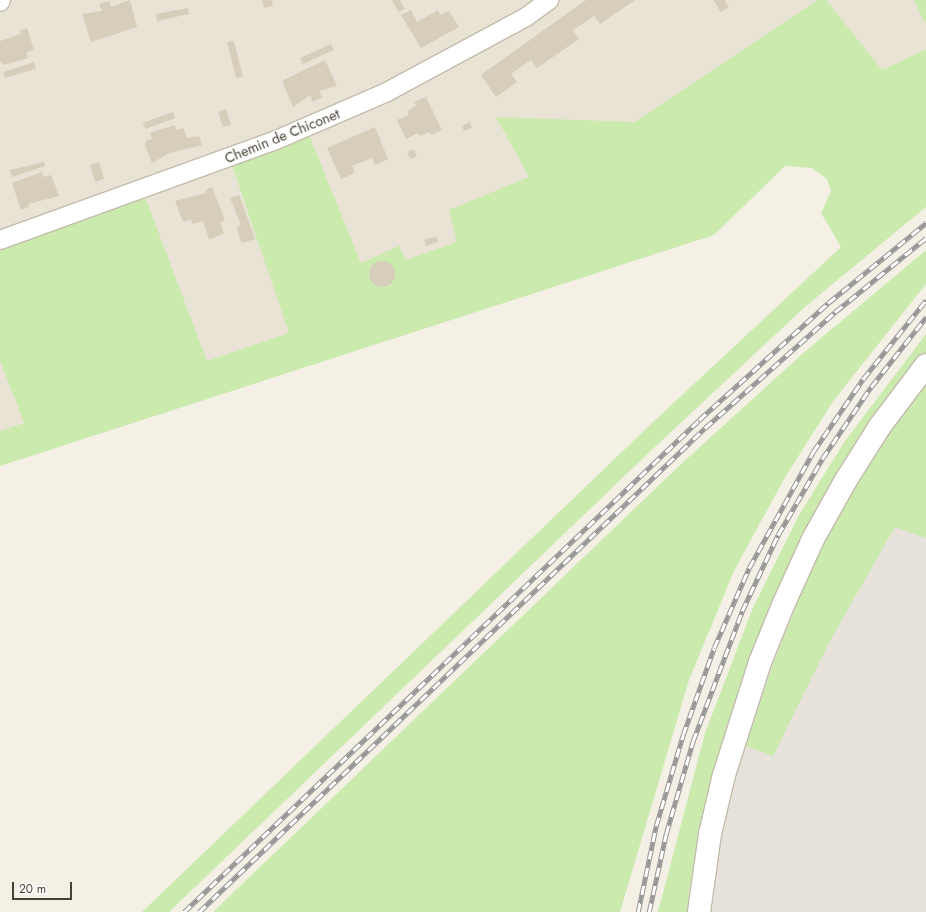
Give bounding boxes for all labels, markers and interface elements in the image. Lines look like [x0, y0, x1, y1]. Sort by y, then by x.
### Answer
street label: Chemin de Chiconet [222, 105, 342, 167]
scale bar [14, 874, 74, 900]
text: 20 m [19, 880, 46, 898]

